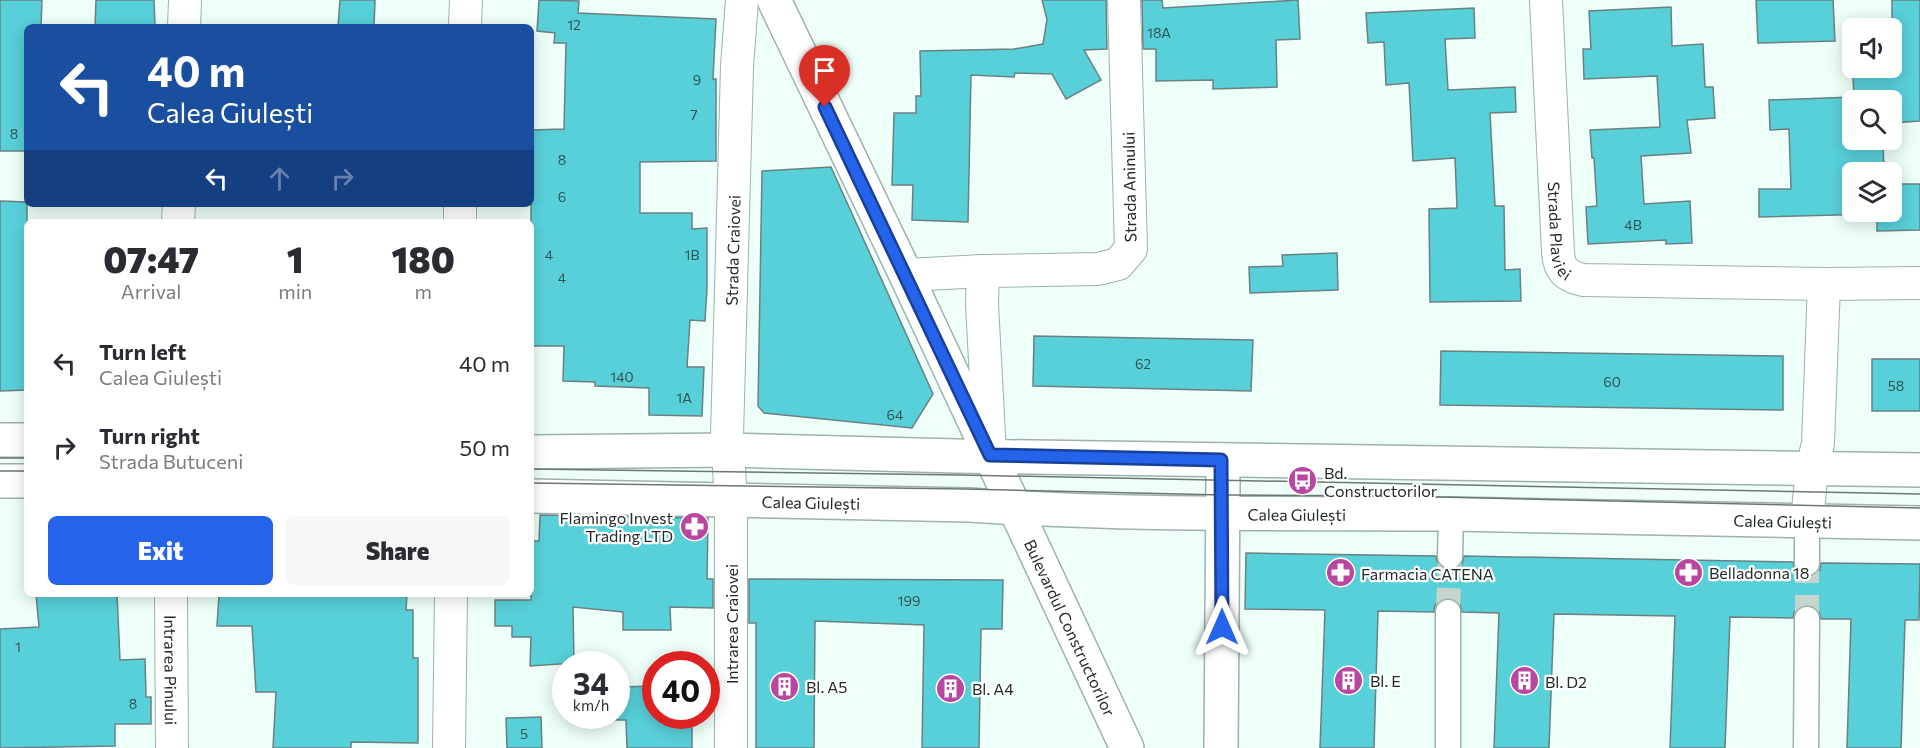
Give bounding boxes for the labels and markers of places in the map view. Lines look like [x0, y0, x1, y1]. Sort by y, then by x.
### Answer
pin [799, 45, 850, 107]
place label: Bd. Constructorilor [1324, 463, 1438, 500]
bus stop icon: Bd. Constructorilor [1287, 465, 1319, 497]
place label: Flamingo Invest Trading LTD [559, 508, 673, 545]
pharmacy icon: Flamingo Invest Trading LTD [678, 510, 710, 542]
pharmacy icon: Belladonna 18 [1672, 556, 1704, 588]
pharmacy icon: Farmacia CATENA [1324, 557, 1356, 589]
place label: Belladonna 18 [1709, 563, 1809, 582]
place label: Farmacia CATENA [1361, 564, 1494, 583]
building icon: Bl. E [1333, 664, 1365, 696]
building icon: Bl. D2 [1508, 665, 1540, 697]
building icon: Bl. A5 [769, 670, 801, 702]
place label: Bl. E [1370, 671, 1401, 690]
building icon: Bl. A4 [935, 672, 967, 704]
place label: Bl. D2 [1545, 672, 1587, 691]
place label: Bl. A5 [806, 677, 847, 696]
place label: Bl. A4 [972, 679, 1014, 698]

